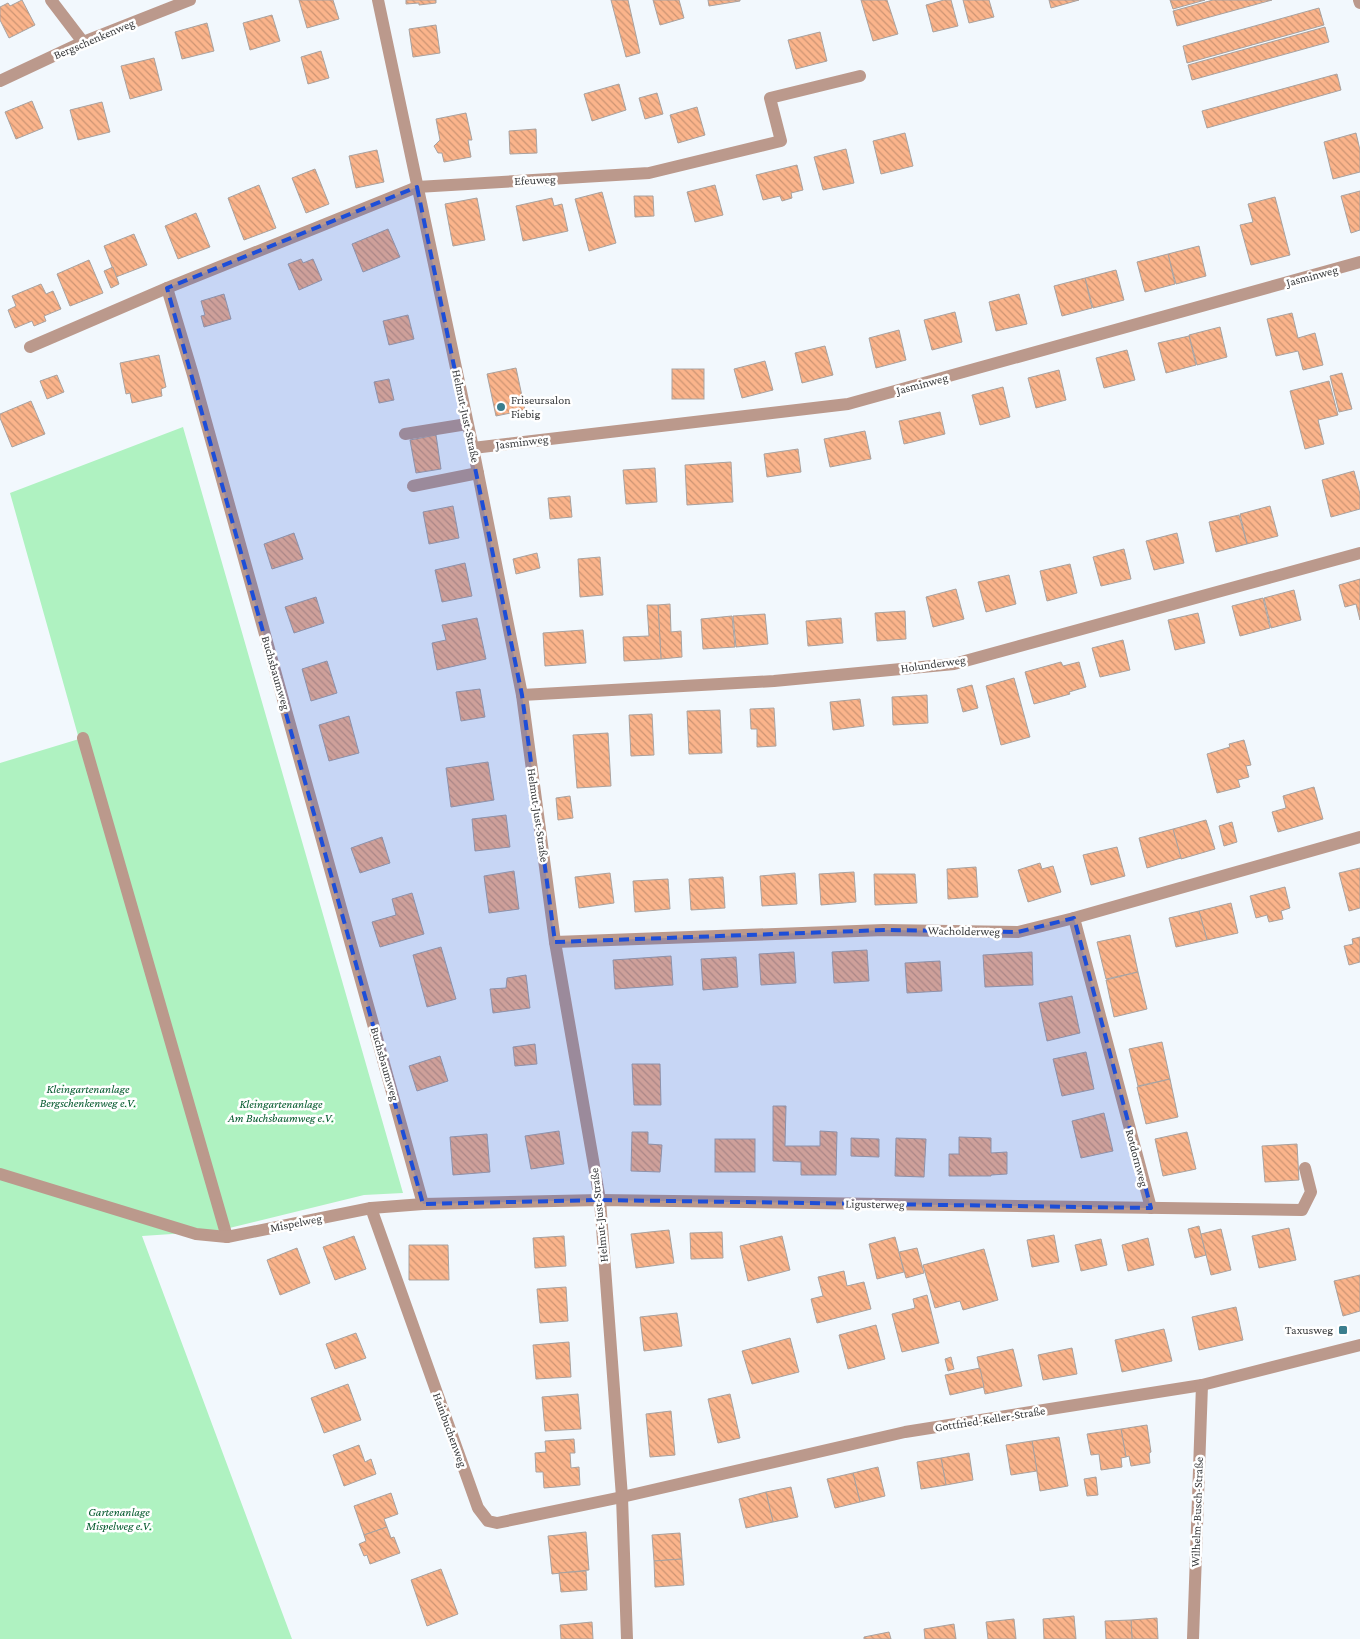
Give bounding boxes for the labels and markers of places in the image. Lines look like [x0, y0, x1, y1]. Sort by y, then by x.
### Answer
place label: Friseursalon Fiebig [511, 393, 571, 421]
marker: Friseursalon Fiebig [495, 401, 507, 413]
place label: Taxusweg [1285, 1323, 1333, 1337]
marker: Taxusweg [1337, 1324, 1349, 1336]

